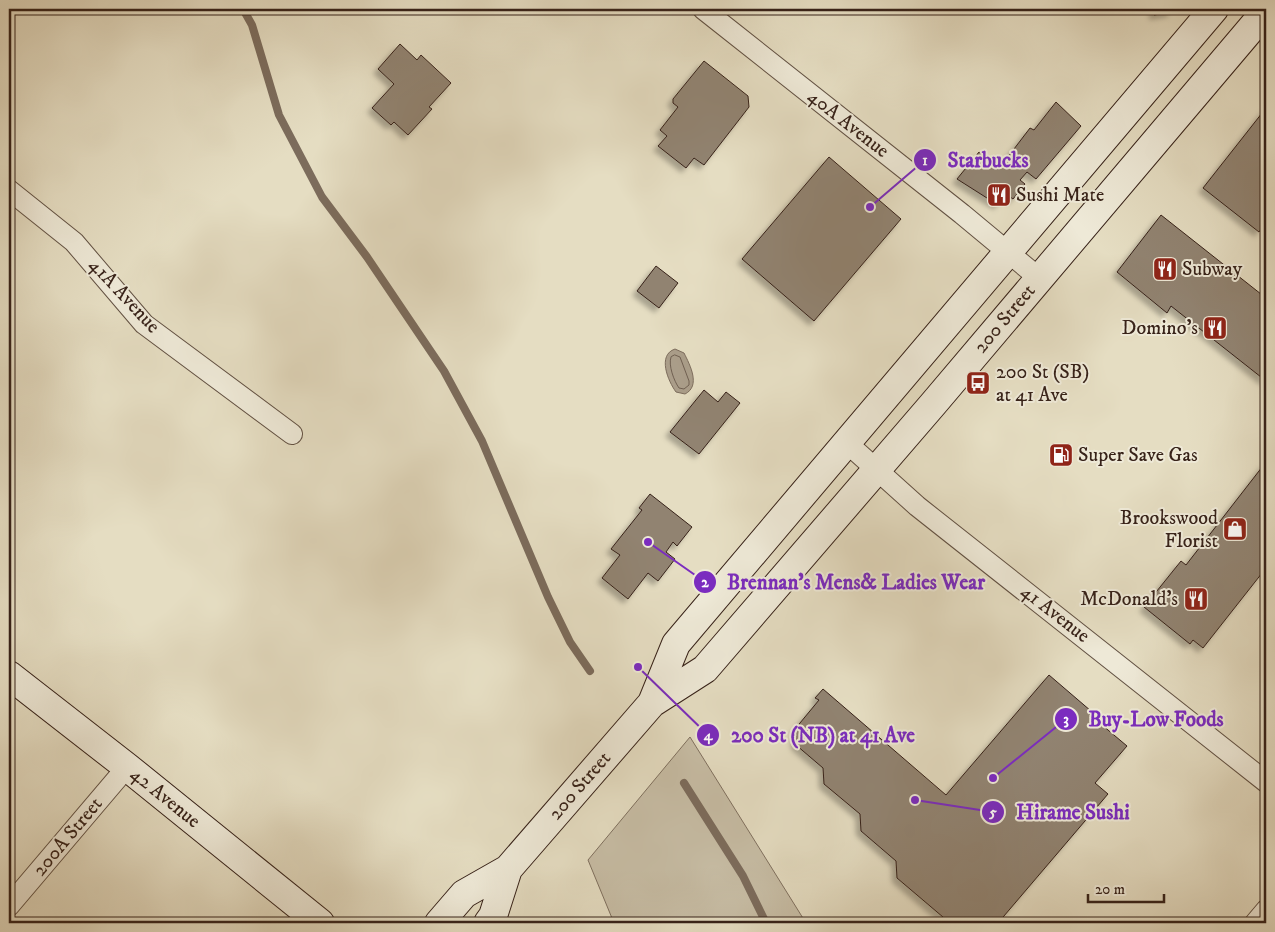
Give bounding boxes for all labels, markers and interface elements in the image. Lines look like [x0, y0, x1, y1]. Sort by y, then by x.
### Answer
street label: 40A Avenue [802, 84, 894, 164]
callout: Starbucks [913, 142, 1038, 178]
text: Starbucks [948, 148, 1028, 174]
text: 1 [922, 151, 928, 170]
restaurant icon: Sushi Mate [986, 182, 1012, 208]
place label: Sushi Mate [1016, 183, 1104, 208]
street label: 41A Avenue [83, 253, 165, 339]
restaurant icon: Subway [1152, 256, 1178, 282]
place label: Subway [1182, 257, 1243, 282]
street label: 200 Street [969, 279, 1041, 359]
restaurant icon: Domino's [1202, 315, 1228, 341]
place label: Domino's [1122, 316, 1198, 341]
place label: 200 St (SB) at 41 Ave [996, 360, 1089, 408]
bus stop icon: 200 St (SB) at 41 Ave [965, 370, 991, 396]
fuel station icon: Super Save Gas [1048, 442, 1074, 468]
place label: Super Save Gas [1078, 443, 1198, 468]
place label: Brookswood Florist [1120, 506, 1218, 554]
shop icon: Brookswood Florist [1222, 516, 1248, 542]
callout: Brennan's Mens& Ladies Wear [692, 564, 995, 600]
text: Brennan's Mens& Ladies Wear [727, 570, 986, 596]
text: 2 [701, 573, 709, 592]
street label: 41 Avenue [1015, 579, 1095, 649]
restaurant icon: McDonald's [1183, 586, 1209, 612]
place label: McDonald's [1080, 587, 1178, 612]
callout: Buy-Low Foods [1053, 701, 1233, 737]
text: Buy-Low Foods [1088, 707, 1224, 733]
text: 3 [1063, 710, 1069, 729]
callout: 200 St (NB) at 41 Ave [696, 717, 925, 753]
text: 200 St (NB) at 41 Ave [731, 723, 915, 749]
text: 4 [703, 726, 714, 745]
street label: 200 Street [543, 746, 617, 826]
street label: 42 Avenue [125, 762, 205, 834]
street label: 200A Street [28, 792, 108, 882]
callout: Hirame Sushi [981, 794, 1139, 830]
text: Hirame Sushi [1016, 800, 1130, 826]
text: 5 [988, 803, 997, 822]
scale bar [1088, 872, 1164, 904]
text: 20 m [1095, 880, 1125, 899]

